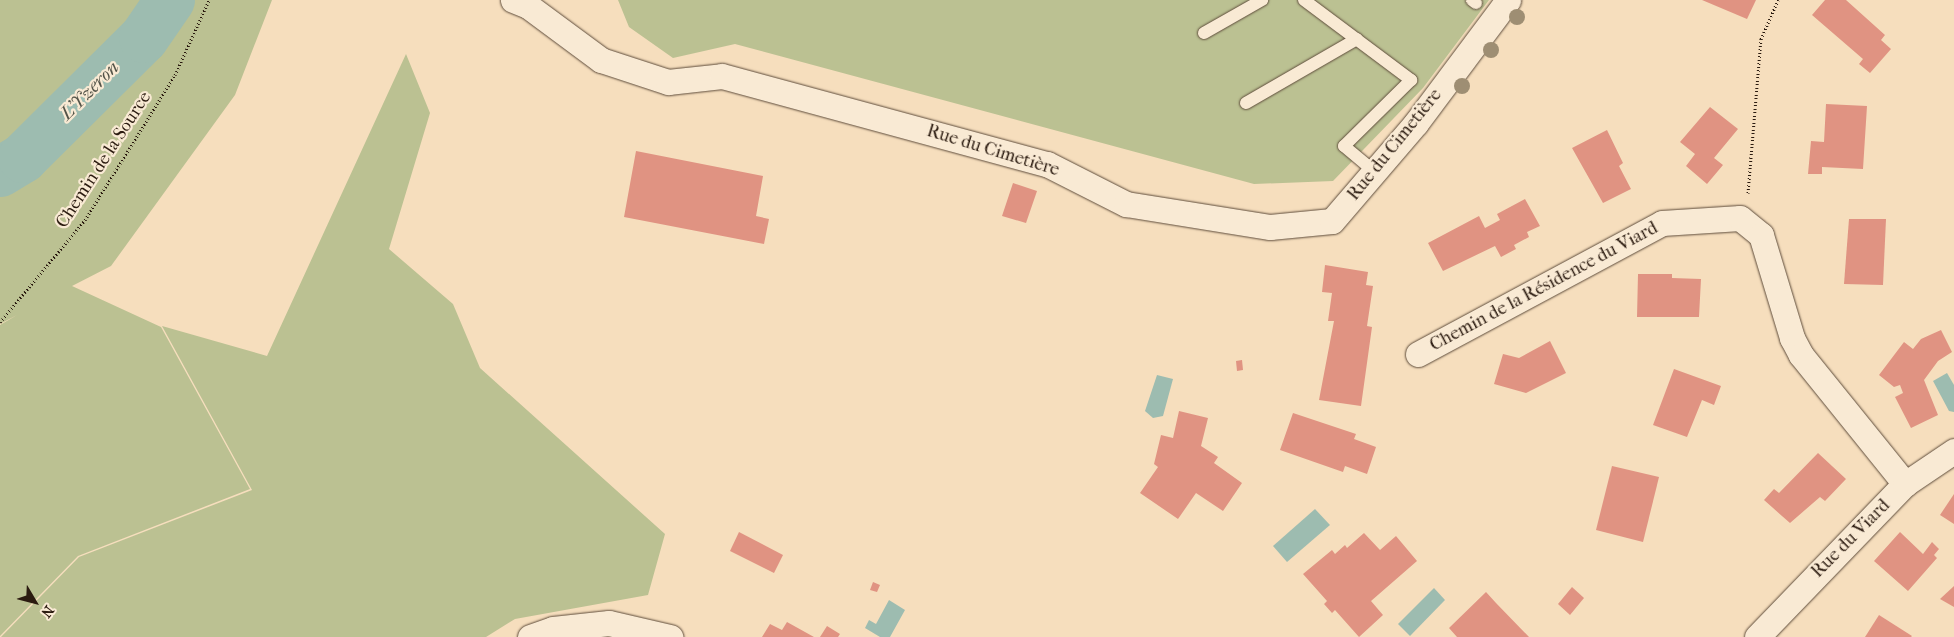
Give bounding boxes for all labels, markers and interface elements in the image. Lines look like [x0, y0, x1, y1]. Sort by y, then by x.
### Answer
water label: L'Yzeron [56, 57, 124, 125]
street label: Rue du Cimetière [1343, 85, 1447, 205]
street label: Chemin de la Source [52, 88, 156, 232]
street label: Rue du Cimetière [924, 121, 1062, 181]
street label: Chemin de la Résidence du Viard [1426, 218, 1662, 356]
street label: Rue du Viard [1807, 495, 1895, 583]
north arrow [10, 577, 60, 627]
text: N [37, 602, 57, 621]

